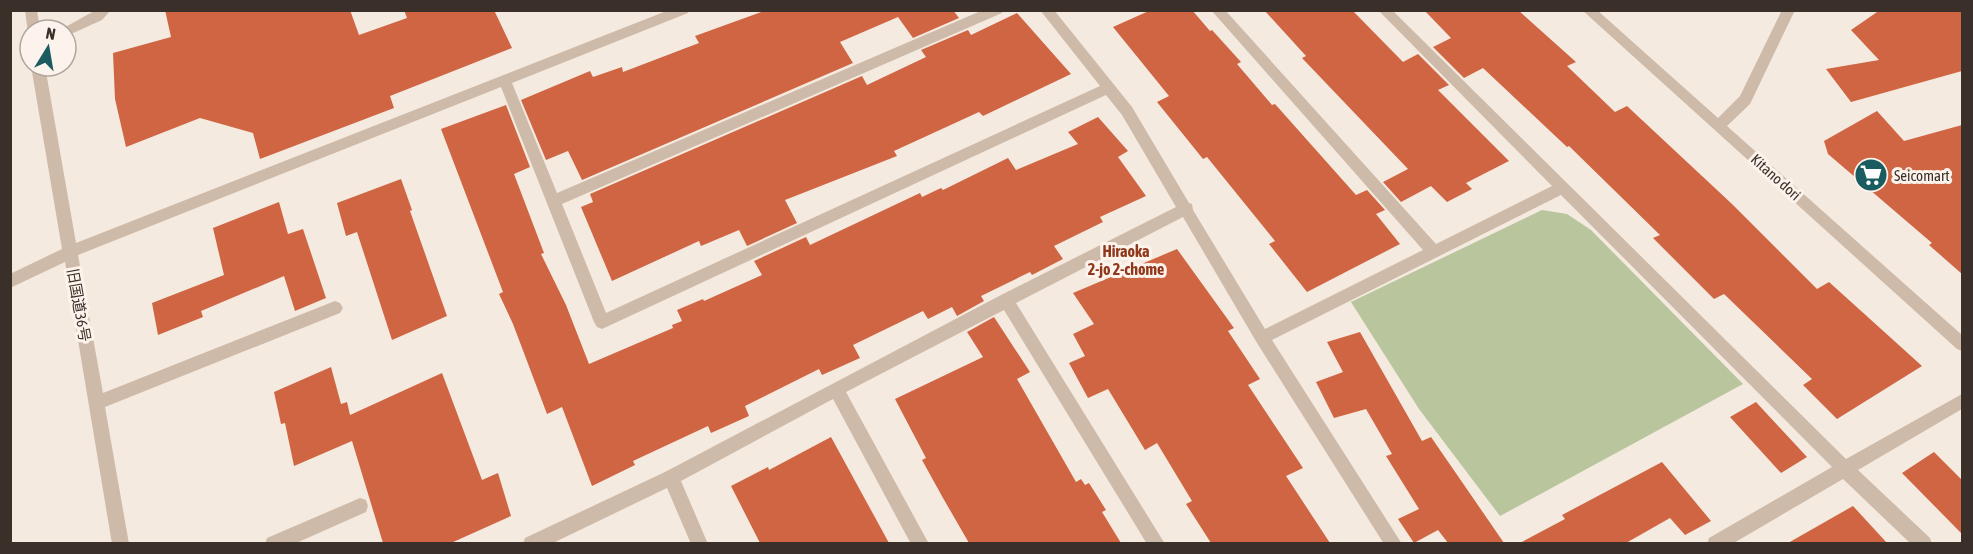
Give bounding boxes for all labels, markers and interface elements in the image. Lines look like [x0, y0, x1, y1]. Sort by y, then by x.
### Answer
north arrow [18, 18, 78, 78]
text: N [45, 24, 57, 43]
street label: Kitano dori [1748, 150, 1804, 204]
supermarket icon: Seicomart [1853, 157, 1889, 193]
place label: Seicomart [1894, 167, 1950, 184]
district label: Hiraoka 2-jo 2-chome [1088, 242, 1164, 278]
street label: 旧国道36号 [64, 267, 94, 343]

